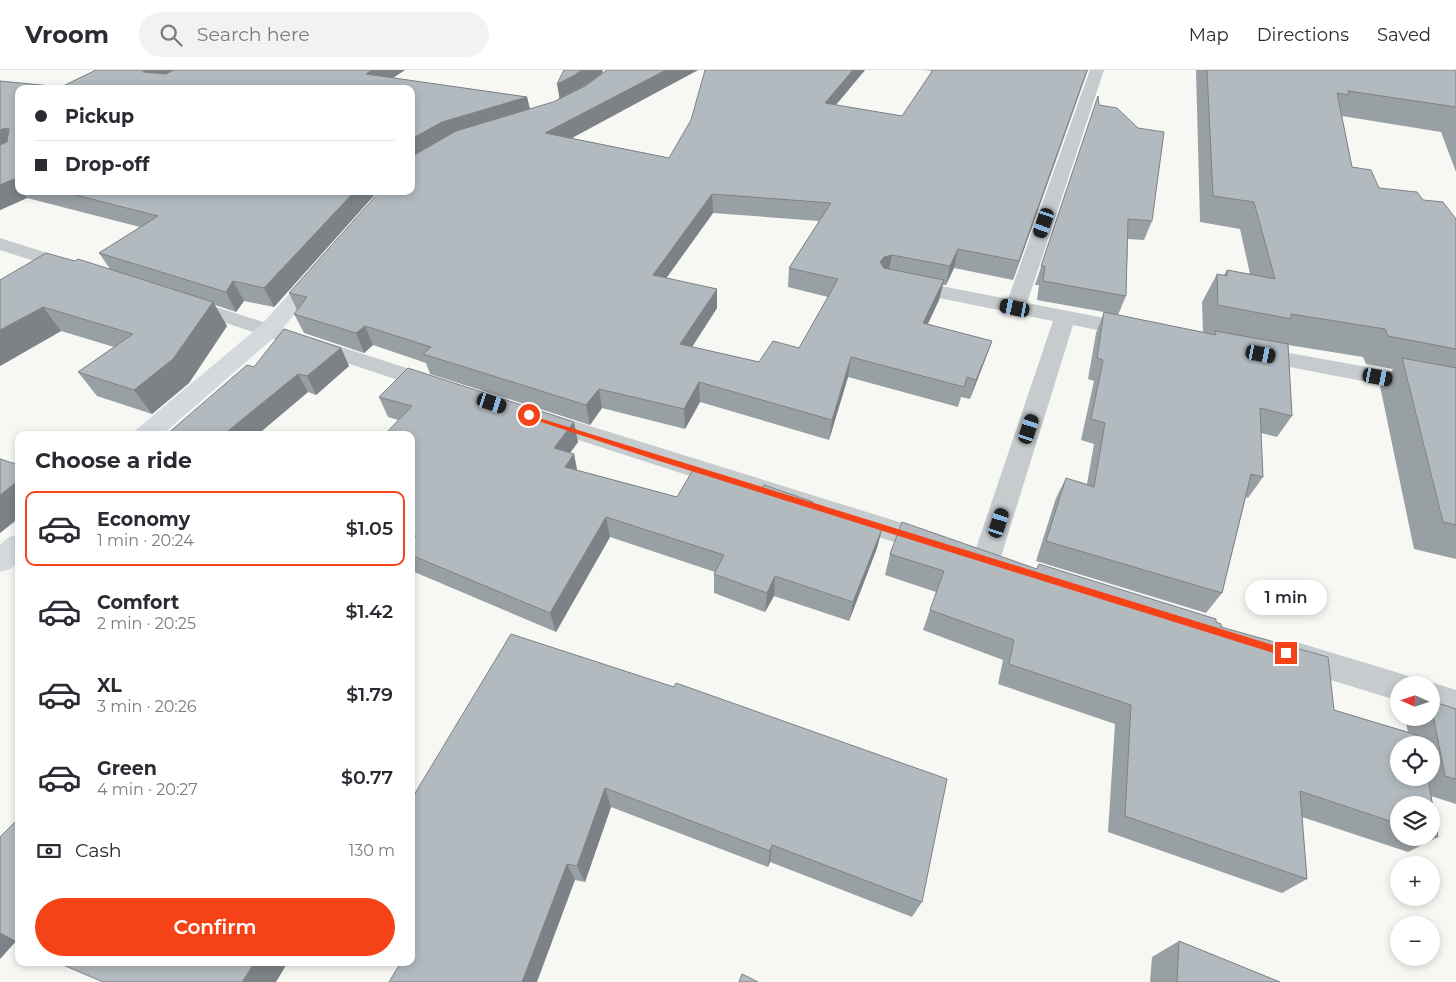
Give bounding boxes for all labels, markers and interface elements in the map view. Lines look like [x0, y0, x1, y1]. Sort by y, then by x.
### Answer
search box [139, 12, 489, 57]
text: Vroom [25, 20, 109, 49]
icon: search [157, 21, 185, 49]
text: Search here [197, 23, 310, 46]
text: Map [1189, 24, 1229, 46]
text: Directions [1257, 24, 1349, 46]
text: Saved [1377, 24, 1431, 46]
text: Pickup [65, 105, 134, 128]
text: Drop-off [65, 153, 149, 176]
car [1032, 206, 1055, 240]
car [998, 298, 1031, 318]
car [1244, 344, 1277, 364]
car [1361, 367, 1394, 387]
car [475, 391, 508, 415]
route start [518, 404, 540, 426]
car [1017, 412, 1040, 446]
text: Choose a ride [35, 447, 192, 474]
icon: car [37, 506, 82, 551]
car [987, 506, 1010, 540]
text: Economy [97, 508, 190, 531]
text: $1.05 [346, 517, 393, 540]
text: 1 min · 20:24 [97, 531, 194, 550]
callout: 1 min [1245, 580, 1327, 616]
text: 1 min [1265, 588, 1307, 607]
icon: car [37, 589, 82, 634]
text: Comfort [97, 591, 179, 614]
text: $1.42 [345, 600, 393, 623]
text: 2 min · 20:25 [97, 614, 196, 633]
route end [1275, 642, 1297, 664]
icon: car [37, 672, 82, 717]
text: XL [97, 674, 122, 697]
north arrow [1390, 676, 1440, 726]
map controls [1390, 676, 1440, 966]
text: $1.79 [346, 683, 393, 706]
text: 3 min · 20:26 [97, 697, 197, 716]
button: locate [1390, 736, 1440, 786]
icon: car [37, 755, 82, 800]
text: Green [97, 757, 157, 780]
text: $0.77 [341, 766, 393, 789]
text: 4 min · 20:27 [97, 780, 198, 799]
button: layers [1390, 796, 1440, 846]
icon: cash [35, 837, 63, 865]
text: Cash [75, 839, 122, 862]
text: 130 m [348, 841, 395, 860]
button: + [1390, 856, 1440, 906]
button: Confirm [35, 898, 395, 956]
button: − [1390, 916, 1440, 966]

